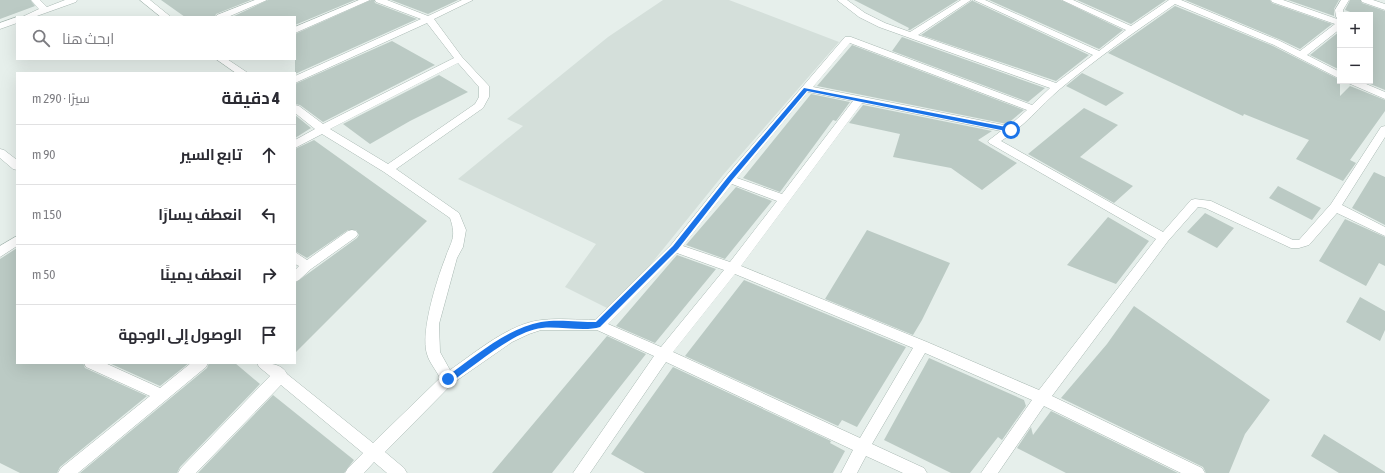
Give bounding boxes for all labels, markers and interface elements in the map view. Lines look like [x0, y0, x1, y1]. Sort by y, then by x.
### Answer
map controls [1337, 12, 1373, 84]
button: + [1337, 12, 1373, 48]
search box [16, 16, 296, 60]
icon: search [30, 27, 52, 49]
text: ابحث هنا [62, 30, 114, 47]
button: − [1337, 48, 1373, 84]
text: 4 دقيقة [222, 88, 280, 108]
text: سيرًا · 290 m [32, 91, 90, 106]
route start [1002, 121, 1020, 139]
icon: ahead [258, 144, 280, 166]
text: تابع السير [180, 146, 242, 163]
text: 90 m [32, 147, 55, 162]
icon: left [258, 204, 280, 226]
text: انعطف يسارًا [158, 206, 242, 223]
text: 150 m [32, 207, 62, 222]
icon: right [258, 264, 280, 286]
text: انعطف يمينًا [160, 266, 242, 283]
text: 50 m [32, 267, 55, 282]
icon: arrive [258, 324, 280, 346]
text: الوصول إلى الوجهة [118, 326, 242, 343]
route end [439, 370, 457, 388]

